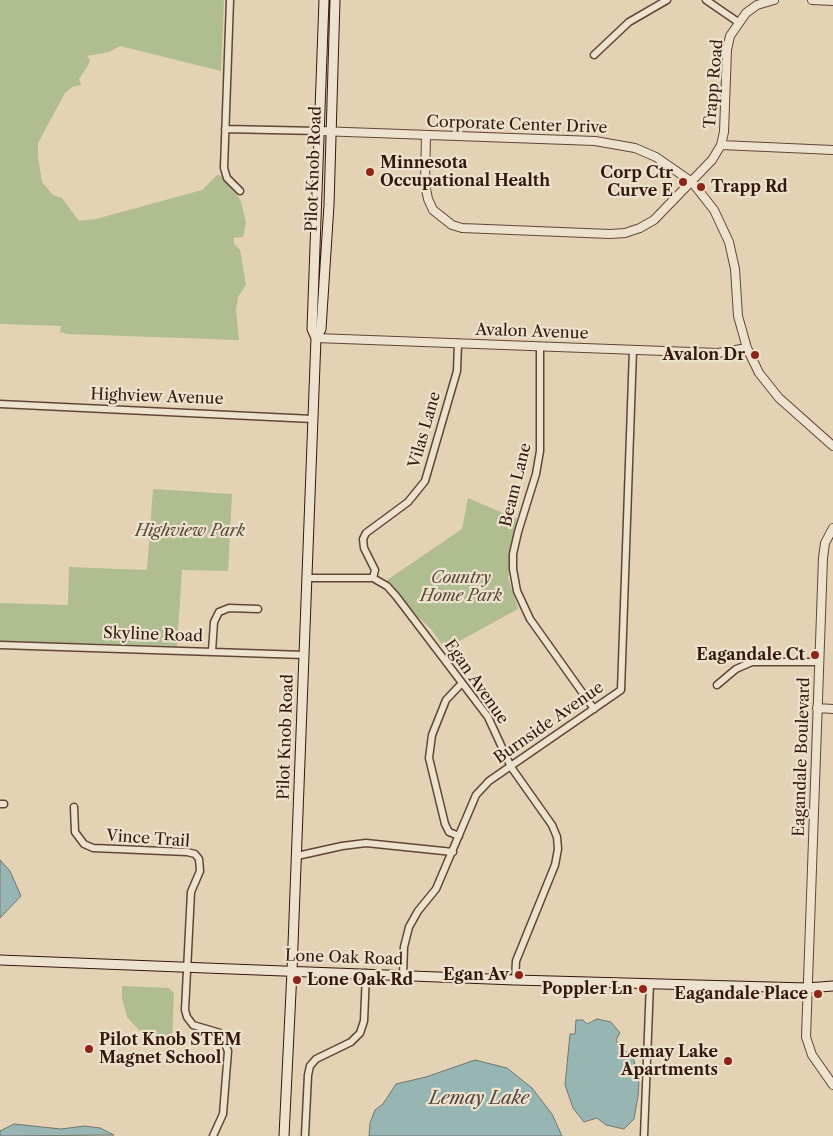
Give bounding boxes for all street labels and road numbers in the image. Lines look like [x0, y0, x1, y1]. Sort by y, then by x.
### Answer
street label: Trapp Road [701, 38, 727, 130]
street label: Pilot Knob Road [302, 106, 326, 232]
street label: Corporate Center Drive [426, 112, 608, 138]
street label: Avalon Avenue [475, 320, 589, 344]
street label: Highview Avenue [90, 385, 224, 409]
street label: Vilas Lane [405, 390, 445, 470]
street label: Beam Lane [496, 441, 536, 529]
street label: Skyline Road [103, 624, 203, 646]
street label: Egan Avenue [440, 636, 512, 728]
street label: Pilot Knob Road [274, 674, 298, 800]
street label: Eagandale Boulevard [790, 677, 814, 837]
street label: Burnside Avenue [490, 678, 608, 768]
street label: Vince Trail [106, 827, 190, 851]
street label: Lone Oak Road [285, 946, 403, 970]

